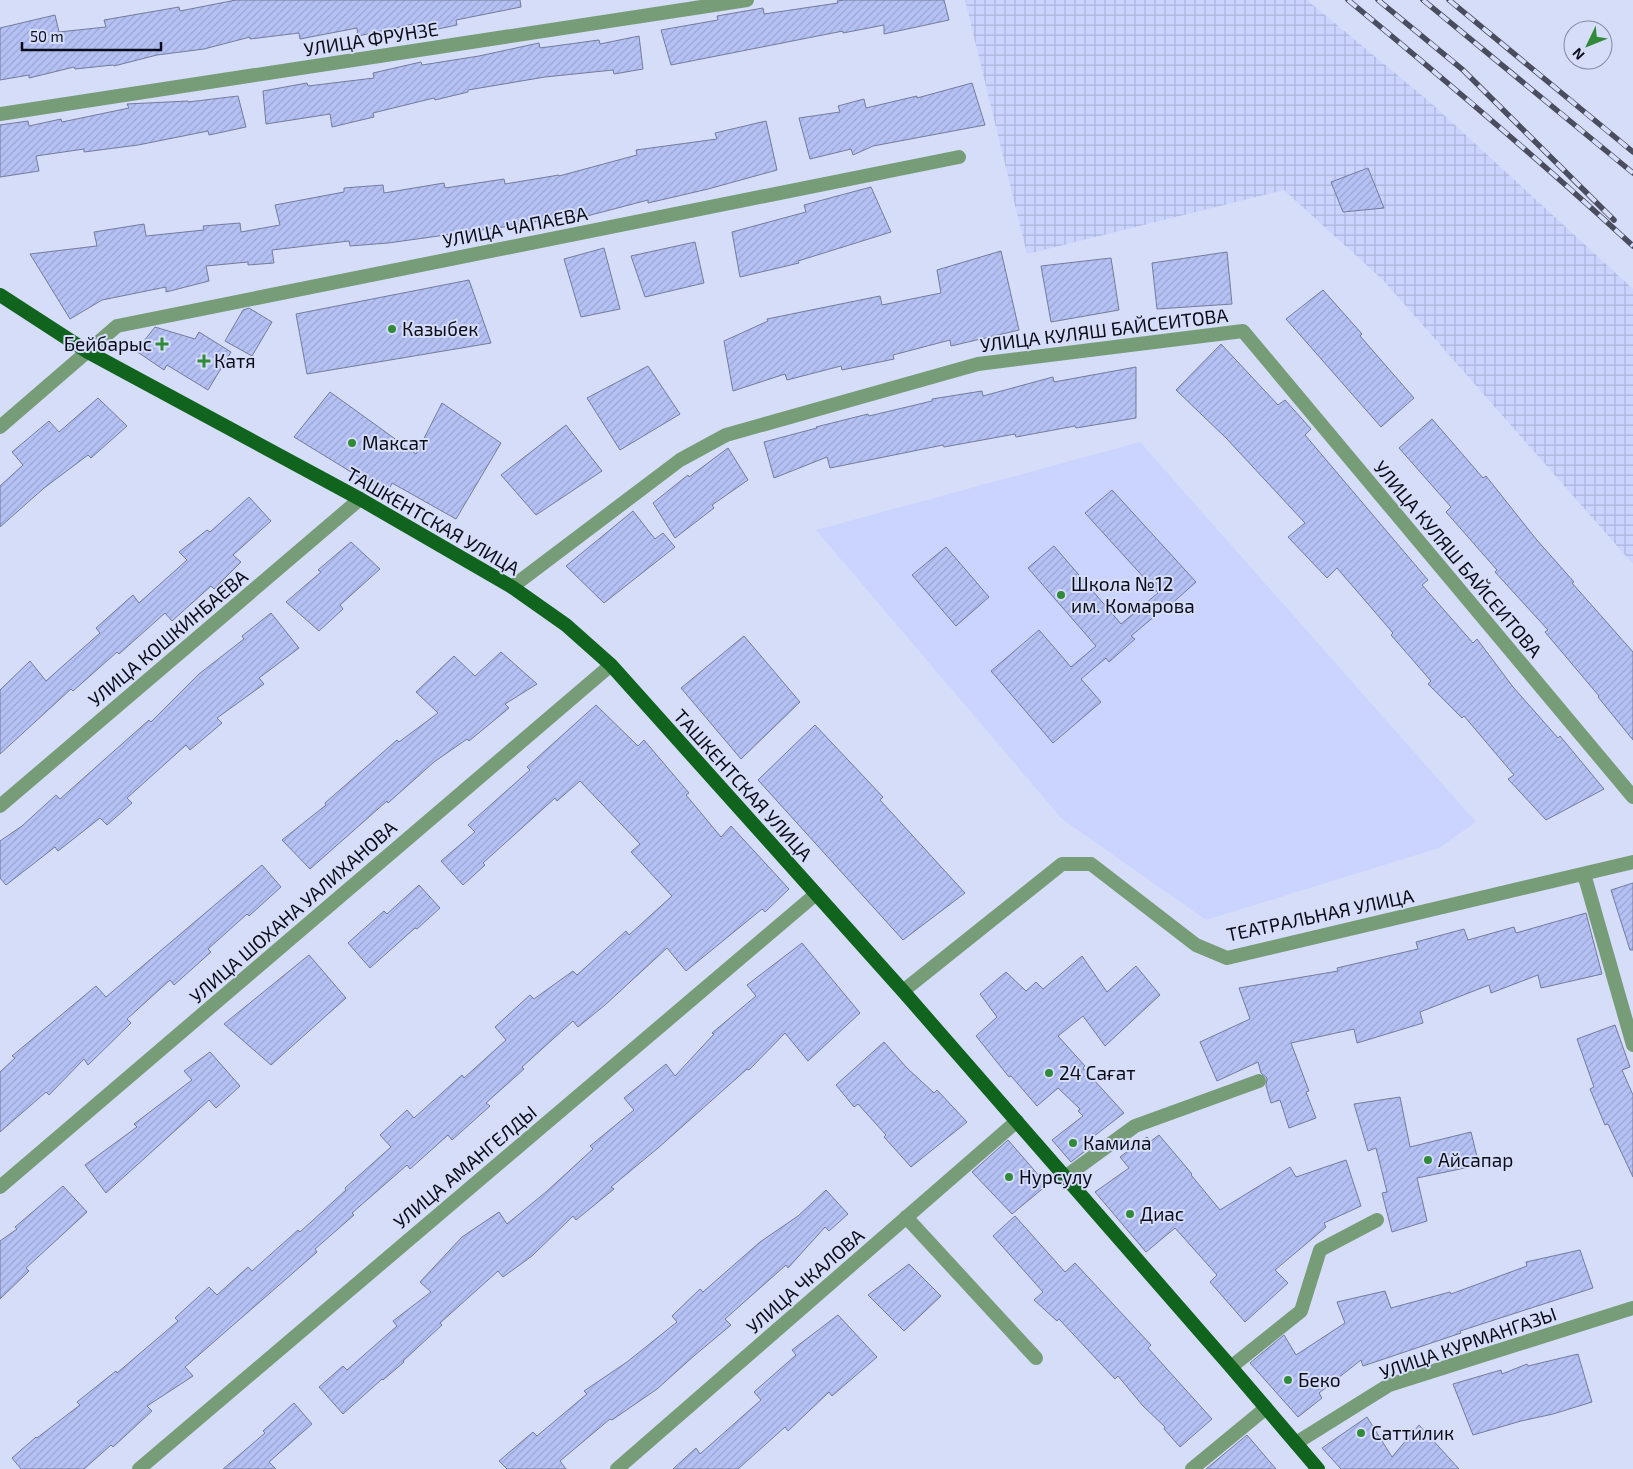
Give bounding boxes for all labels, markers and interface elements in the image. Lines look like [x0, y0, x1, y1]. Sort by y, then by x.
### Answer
street label: УЛИЦА ФРУНЗЕ [302, 17, 440, 60]
scale bar [22, 20, 161, 52]
north arrow [1563, 20, 1613, 70]
text: 50 m [30, 27, 64, 45]
text: N [1568, 45, 1588, 64]
street label: УЛИЦА ЧАПАЕВА [441, 201, 589, 252]
street label: УЛИЦА КУЛЯШ БАЙСЕИТОВА [979, 303, 1229, 356]
place label: Казыбек [402, 317, 478, 340]
marker: Казыбек [386, 323, 398, 335]
place label: Бейбарыс [64, 332, 152, 355]
marker: Бейбарыс [156, 338, 168, 350]
place label: Катя [214, 349, 256, 372]
marker: Катя [198, 355, 210, 367]
place label: Максат [362, 431, 428, 454]
marker: Максат [346, 437, 358, 449]
street label: УЛИЦА КУЛЯШ БАЙСЕИТОВА [1369, 456, 1548, 662]
street label: ТАШКЕНТСКАЯ УЛИЦА [343, 462, 524, 580]
street label: УЛИЦА КОШКИНБАЕВА [83, 564, 252, 711]
place label: Школа №12 им. Комарова [1071, 572, 1195, 617]
marker: Школа №12 им. Комарова [1055, 589, 1067, 601]
street label: ТАШКЕНТСКАЯ УЛИЦА [669, 704, 818, 865]
street label: УЛИЦА ШОХАНА УАЛИХАНОВА [185, 815, 401, 1008]
street label: ТЕАТРАЛЬНАЯ УЛИЦА [1224, 883, 1416, 946]
place label: 24 Сағат [1059, 1061, 1136, 1084]
marker: 24 Сағат [1043, 1067, 1055, 1079]
street label: УЛИЦА АМАНГЕЛДЫ [388, 1100, 541, 1233]
place label: Камила [1083, 1131, 1151, 1154]
marker: Камила [1067, 1137, 1079, 1149]
place label: Айсапар [1438, 1148, 1513, 1171]
marker: Айсапар [1422, 1154, 1434, 1166]
place label: Нурсулу [1019, 1165, 1092, 1189]
marker: Нурсулу [1003, 1171, 1015, 1183]
place label: Диас [1140, 1202, 1184, 1225]
marker: Диас [1124, 1208, 1136, 1220]
street label: УЛИЦА ЧКАЛОВА [741, 1223, 868, 1338]
street label: УЛИЦА КУРМАНГАЗЫ [1376, 1301, 1559, 1384]
place label: Беко [1298, 1368, 1341, 1391]
marker: Беко [1282, 1374, 1294, 1386]
place label: Саттилик [1371, 1421, 1454, 1444]
marker: Саттилик [1355, 1427, 1367, 1439]

